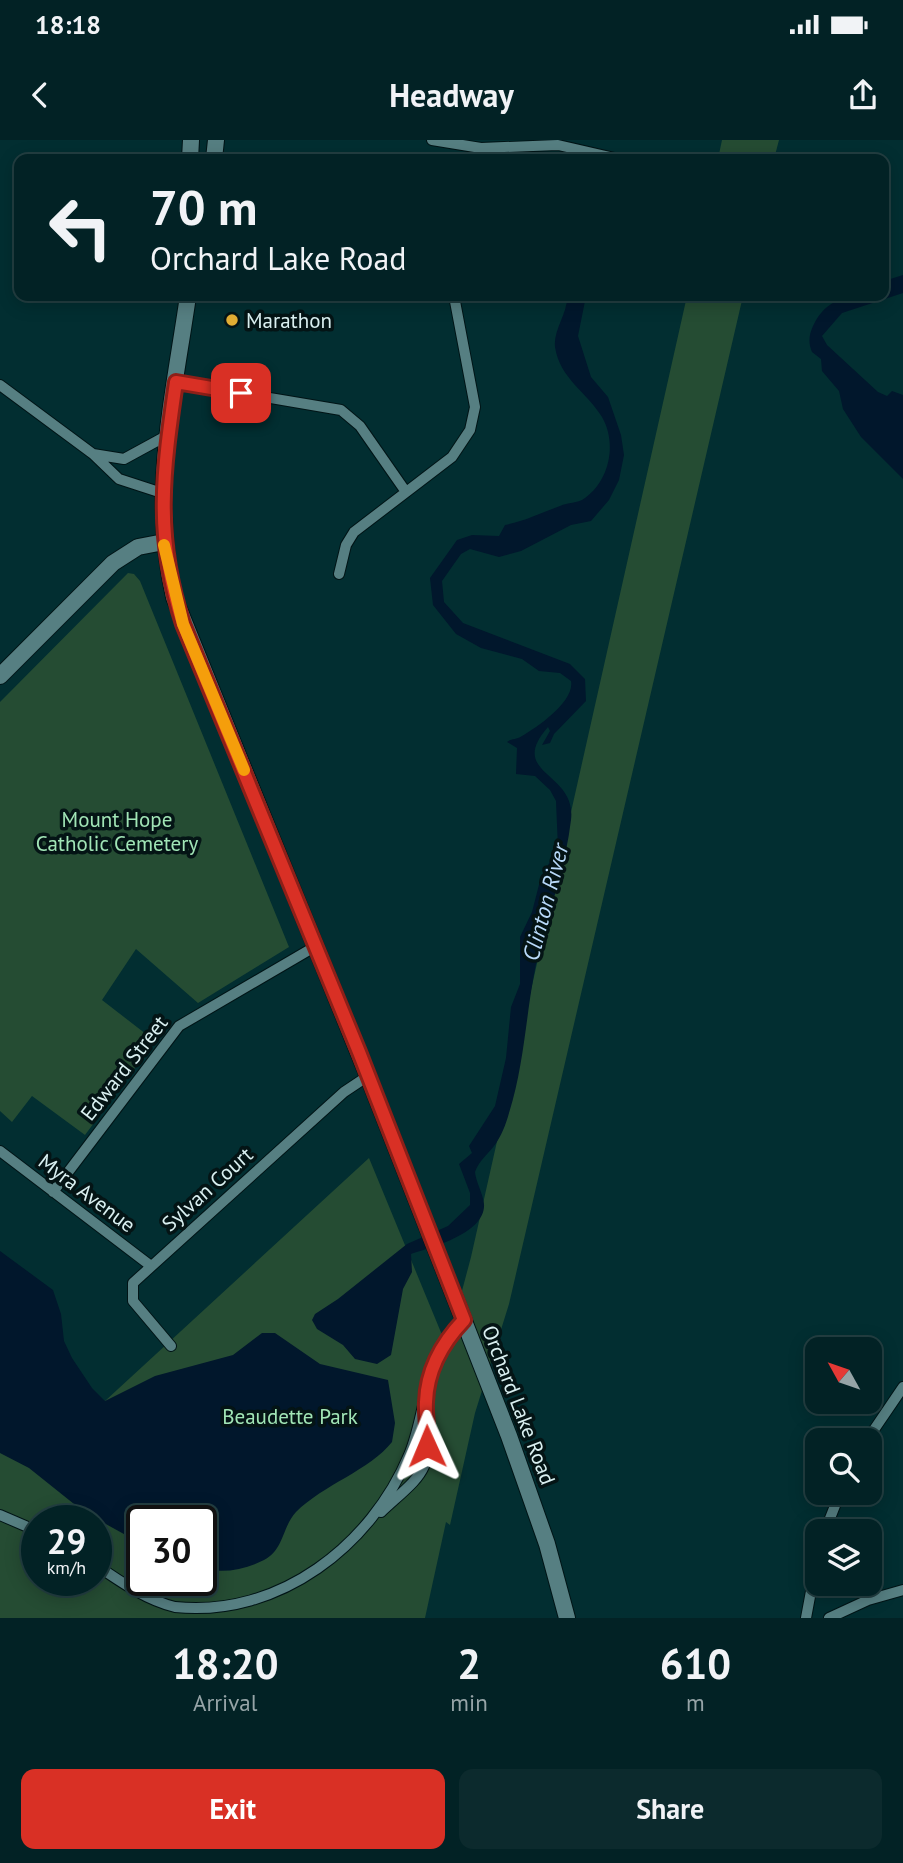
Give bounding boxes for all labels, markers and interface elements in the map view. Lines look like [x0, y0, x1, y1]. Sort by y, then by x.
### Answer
text: 18:18 [35, 8, 101, 41]
text: Headway [389, 74, 514, 116]
icon: back [21, 76, 59, 114]
icon: share [844, 76, 882, 114]
text: 70 m [150, 175, 257, 239]
icon: left [35, 182, 126, 273]
text: Orchard Lake Road [150, 237, 406, 279]
place label: Marathon [246, 307, 332, 334]
marker: Marathon [224, 312, 240, 328]
pin [211, 363, 271, 423]
icon: arrive [222, 374, 260, 412]
park label: Mount Hope Catholic Cemetery [36, 806, 198, 857]
water label: Clinton River [515, 839, 575, 964]
street label: Edward Street [75, 1010, 173, 1126]
street label: Sylvan Court [156, 1141, 258, 1237]
street label: Myra Avenue [33, 1148, 141, 1238]
street label: Orchard Lake Road [476, 1322, 562, 1488]
north arrow [805, 1337, 882, 1414]
map controls [805, 1337, 882, 1596]
park label: Beaudette Park [222, 1403, 358, 1430]
position arrow [390, 1409, 464, 1483]
button: search [805, 1428, 882, 1505]
speed limit sign: 30 [126, 1505, 217, 1596]
text: 29 [47, 1518, 86, 1564]
button: layers [805, 1519, 882, 1596]
text: km/h [47, 1556, 86, 1579]
text: 18:20 [172, 1636, 278, 1691]
text: 2 [457, 1636, 481, 1691]
text: 610 [660, 1636, 731, 1691]
text: Arrival [193, 1688, 257, 1717]
text: min [450, 1688, 488, 1717]
text: m [686, 1688, 705, 1717]
button: Exit [21, 1769, 445, 1849]
button: Share [459, 1769, 882, 1849]

